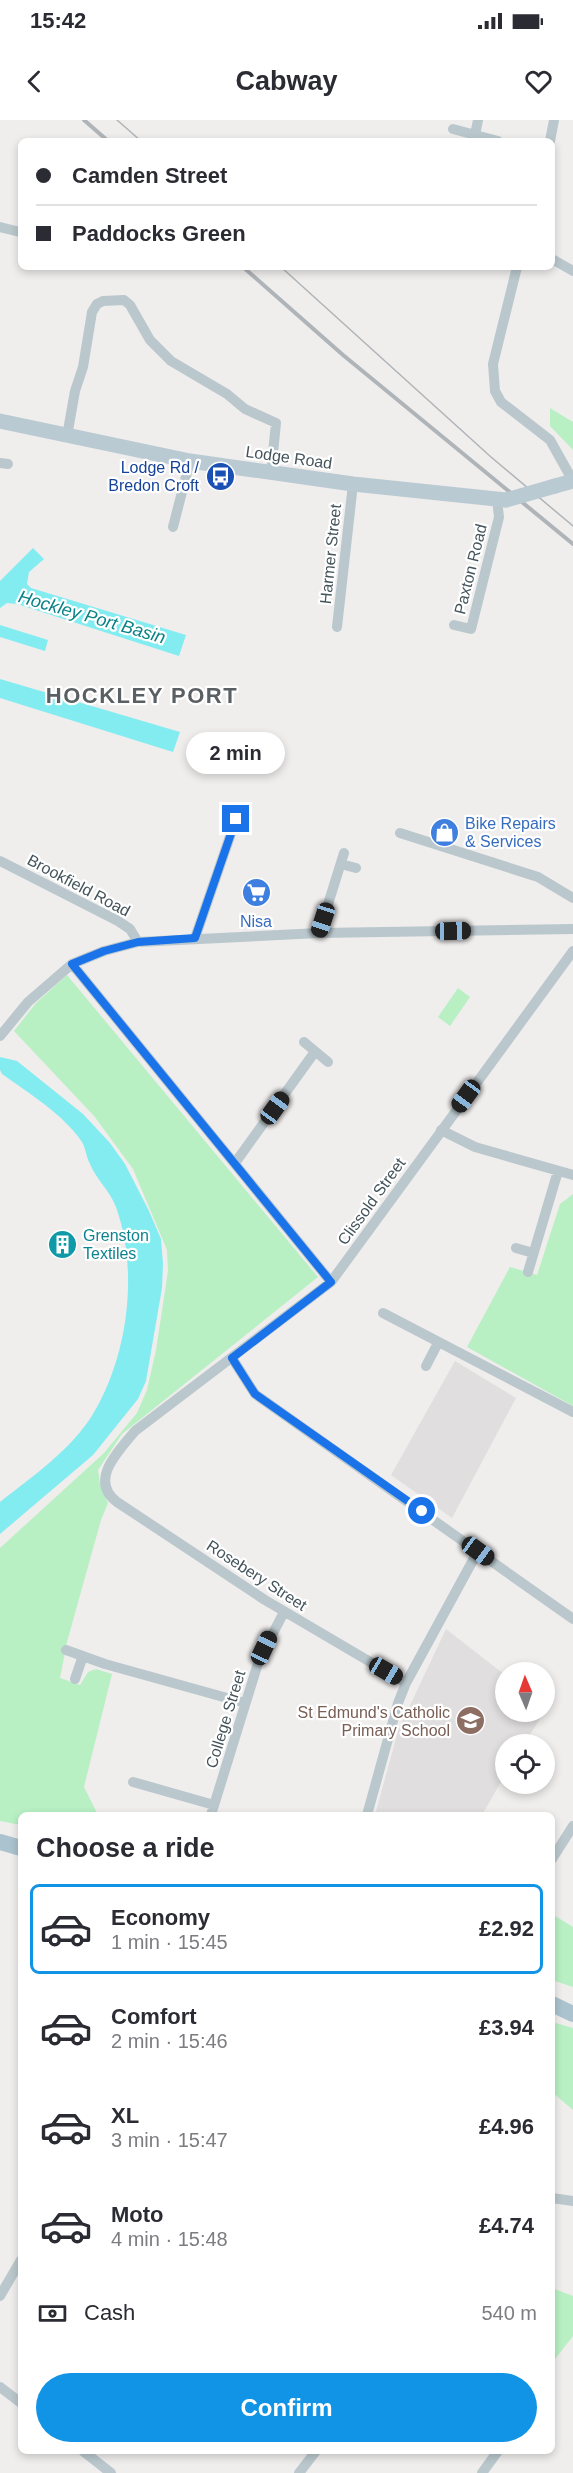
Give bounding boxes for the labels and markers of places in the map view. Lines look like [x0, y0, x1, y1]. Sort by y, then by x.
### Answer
place label: Lodge Rd / Bredon Croft [108, 459, 200, 494]
bus stop icon: Lodge Rd / Bredon Croft [204, 460, 236, 492]
place label: Bike Repairs & Services [465, 815, 556, 850]
shop icon: Bike Repairs & Services [428, 816, 460, 848]
supermarket icon: Nisa [240, 877, 272, 909]
place label: Nisa [240, 913, 272, 930]
place label: Grenston Textiles [83, 1227, 149, 1262]
building icon: Grenston Textiles [46, 1228, 78, 1260]
place label: St Edmund's Catholic Primary School [298, 1704, 450, 1739]
school or university icon: St Edmund's Catholic Primary School [455, 1705, 487, 1737]

